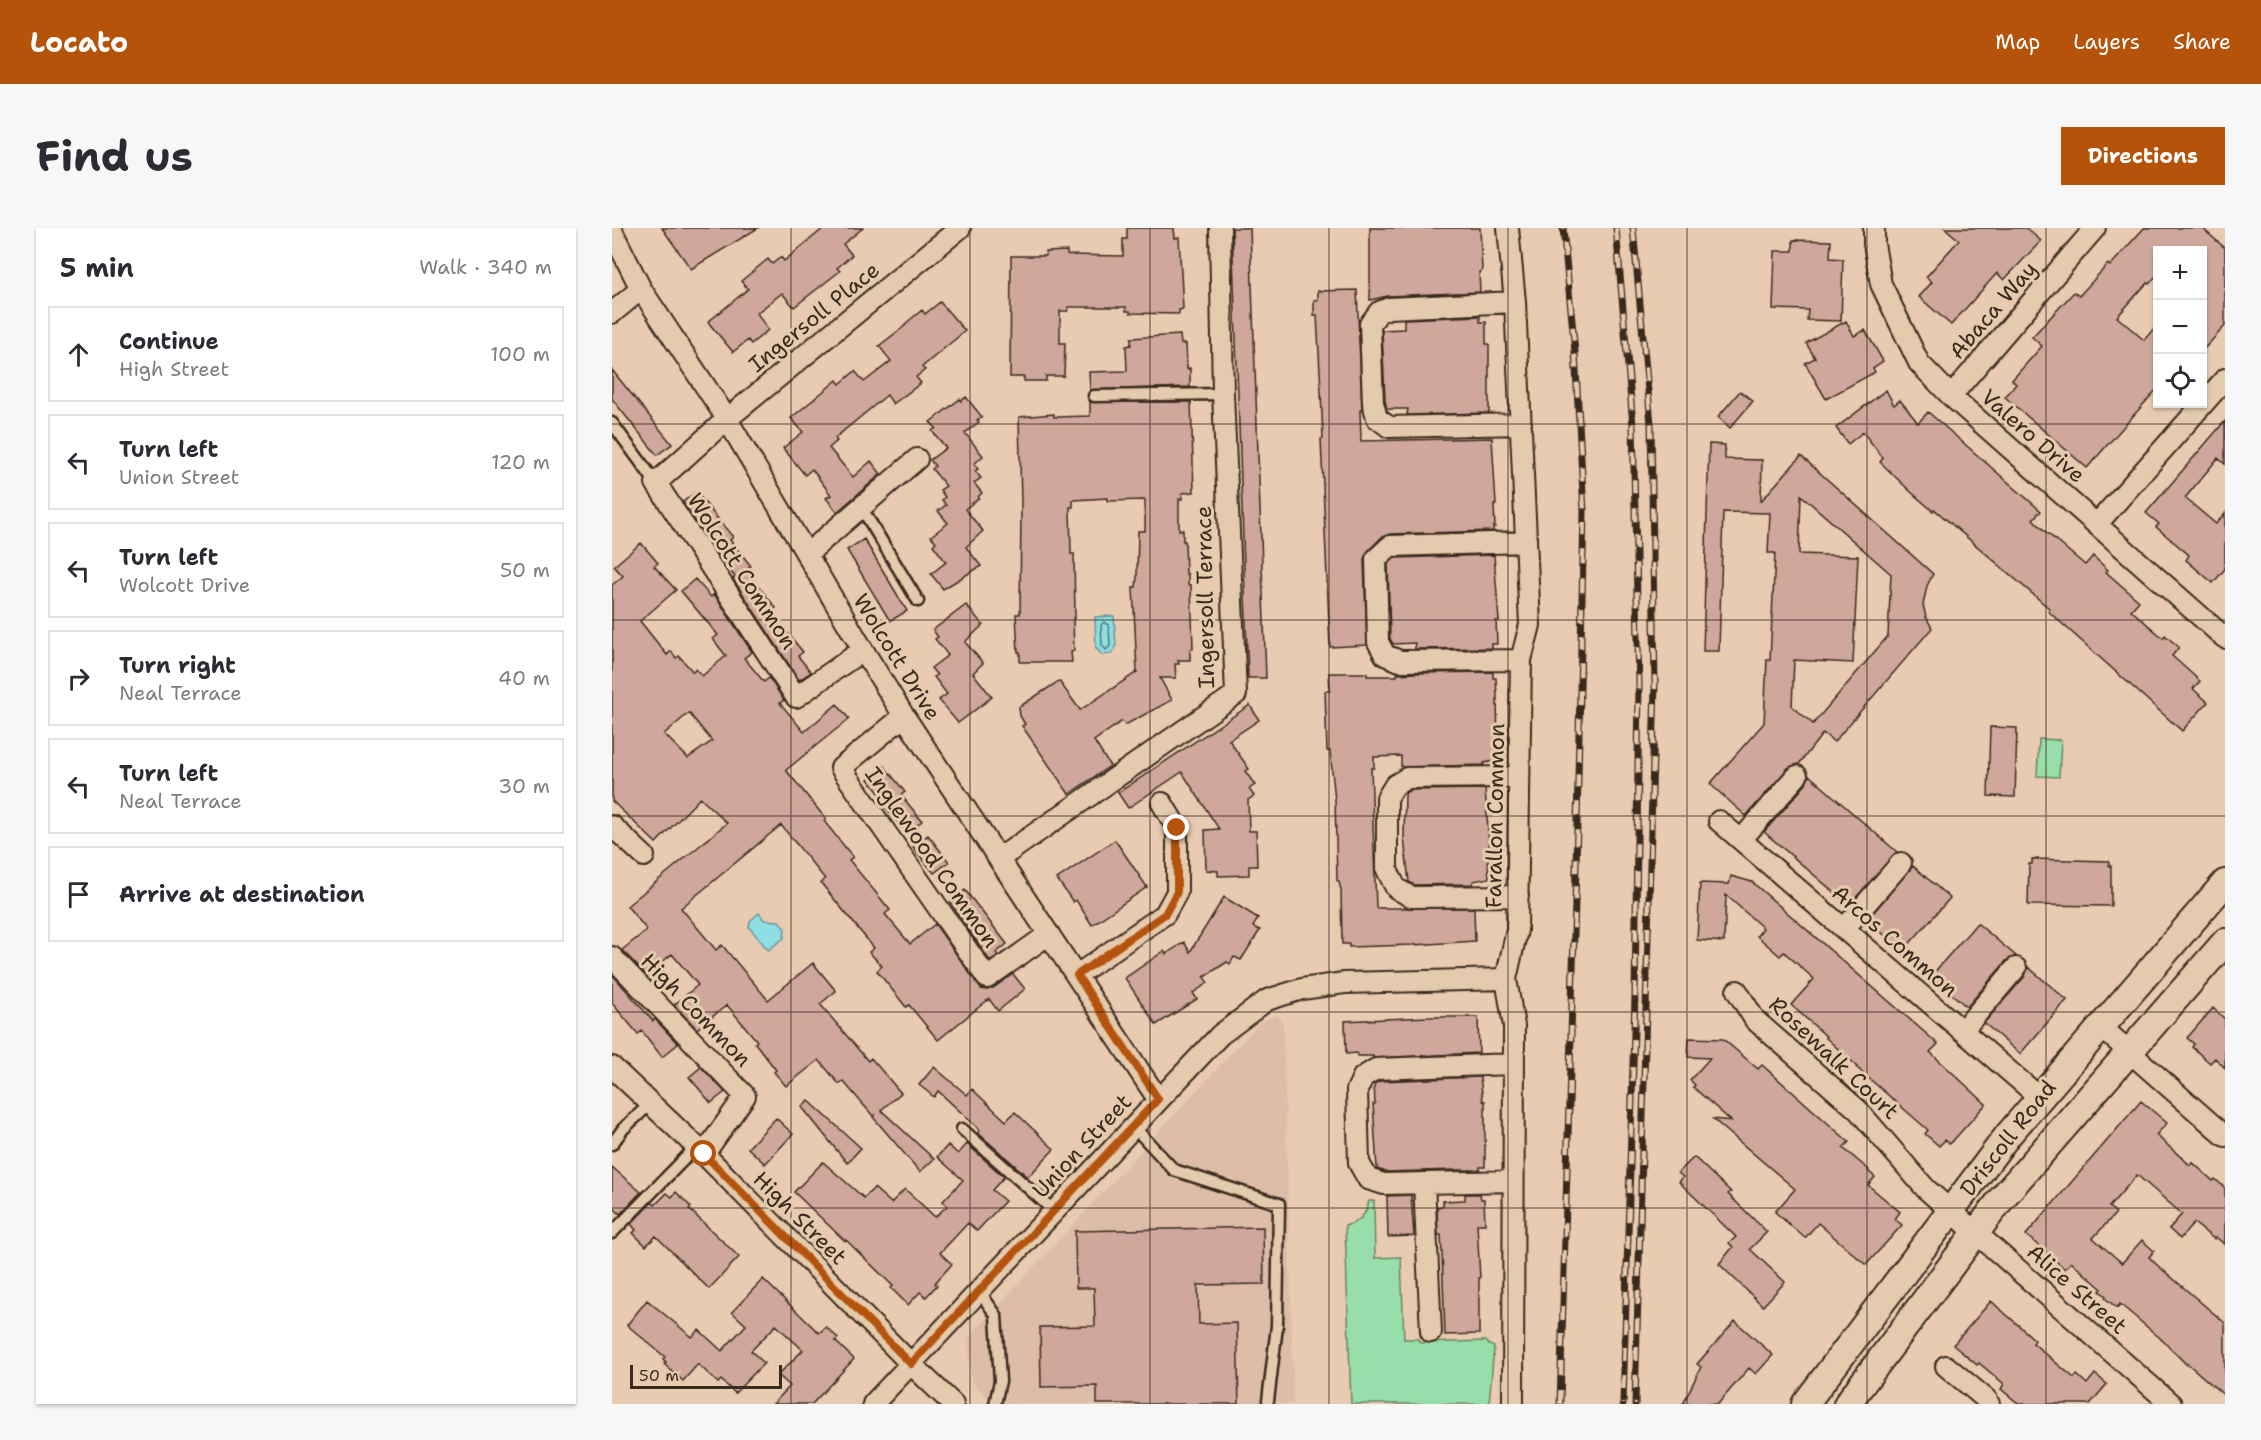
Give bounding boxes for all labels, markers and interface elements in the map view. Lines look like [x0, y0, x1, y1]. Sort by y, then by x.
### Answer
text: Locato [30, 23, 128, 61]
text: Map [1995, 28, 2040, 56]
text: Layers [2073, 28, 2140, 56]
text: Share [2173, 28, 2231, 56]
button: Directions [2061, 127, 2225, 185]
text: Find us [36, 128, 193, 184]
map controls [2153, 246, 2207, 408]
button: + [2153, 246, 2207, 300]
text: 5 min [60, 250, 134, 285]
text: Walk · 340 m [419, 254, 552, 280]
street label: Ingersoll Place [743, 255, 885, 379]
street label: Abaca Way [1943, 255, 2043, 365]
button: − [2153, 300, 2207, 354]
text: Continue [119, 327, 219, 356]
icon: ahead [62, 338, 95, 371]
text: 100 m [490, 341, 550, 367]
button: locate [2153, 354, 2207, 408]
text: High Street [119, 356, 229, 382]
street label: Valero Drive [1975, 383, 2091, 489]
text: Turn left [119, 435, 218, 464]
icon: left [62, 446, 95, 479]
text: 120 m [491, 449, 550, 475]
text: Union Street [119, 464, 240, 490]
street label: Wolcott Common [681, 487, 803, 655]
street label: Ingersoll Terrace [1189, 505, 1221, 689]
text: Turn left [119, 543, 218, 572]
icon: left [62, 554, 95, 587]
text: 50 m [500, 557, 550, 583]
text: Wolcott Drive [119, 572, 250, 598]
street label: Wolcott Drive [847, 588, 947, 726]
text: Turn right [119, 651, 236, 680]
icon: right [62, 662, 95, 695]
text: 40 m [498, 665, 550, 691]
text: Neal Terrace [119, 680, 242, 706]
street label: Farallon Common [1479, 723, 1511, 909]
text: Turn left [119, 759, 218, 788]
street label: Inglewood Common [859, 761, 1005, 953]
icon: left [62, 770, 95, 803]
text: 30 m [498, 773, 550, 799]
text: Neal Terrace [119, 788, 242, 814]
route end [1163, 814, 1189, 840]
icon: arrive [62, 878, 95, 911]
street label: Arcos Common [1826, 878, 1964, 1004]
text: Arrive at destination [119, 880, 365, 909]
street label: High Common [634, 947, 758, 1073]
street label: Rosewalk Court [1763, 990, 1905, 1126]
street label: Driscoll Road [1953, 1074, 2063, 1202]
street label: Union Street [1026, 1088, 1138, 1204]
route start [690, 1140, 716, 1166]
street label: High Street [747, 1165, 853, 1271]
street label: Alice Street [2021, 1237, 2133, 1341]
scale bar [630, 1362, 782, 1390]
text: 50 m [639, 1365, 679, 1386]

